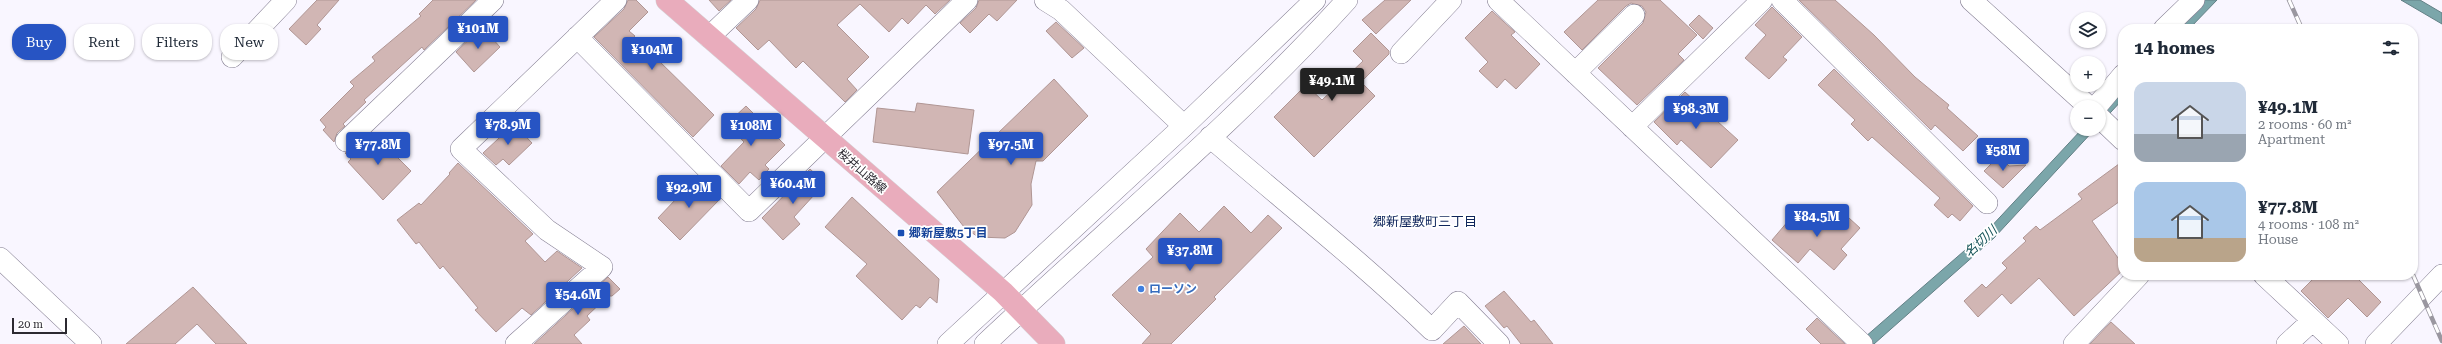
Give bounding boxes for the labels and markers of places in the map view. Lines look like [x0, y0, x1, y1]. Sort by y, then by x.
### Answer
pin: ¥101M [450, 16, 506, 50]
pin: ¥104M [624, 37, 680, 71]
pin: ¥49.1M [1299, 68, 1365, 102]
pin: ¥98.3M [1663, 96, 1729, 130]
pin: ¥78.9M [475, 112, 541, 146]
pin: ¥108M [723, 113, 779, 147]
pin: ¥77.8M [345, 132, 411, 166]
pin: ¥97.5M [978, 132, 1044, 166]
pin: ¥58M [1979, 138, 2027, 172]
pin: ¥60.4M [760, 171, 826, 205]
pin: ¥92.9M [656, 175, 722, 209]
pin: ¥84.5M [1784, 204, 1850, 238]
place label: 郷新屋敷5丁目 [909, 226, 988, 240]
marker: 郷新屋敷5丁目 [896, 228, 906, 238]
pin: ¥37.8M [1157, 238, 1223, 272]
pin: ¥54.6M [545, 282, 611, 316]
place label: ローソン [1149, 282, 1197, 296]
marker: ローソン [1136, 284, 1146, 294]

